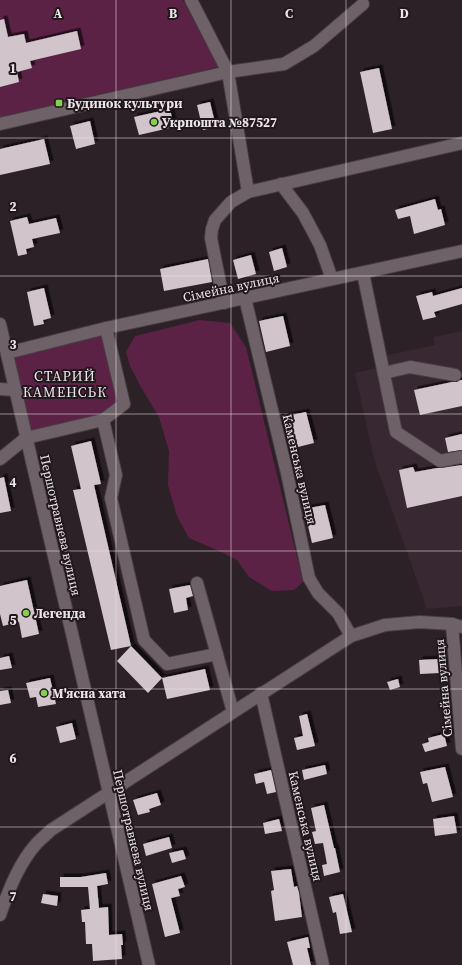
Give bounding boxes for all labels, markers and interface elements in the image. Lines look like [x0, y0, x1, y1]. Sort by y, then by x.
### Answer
text: A [54, 5, 63, 22]
text: B [169, 5, 178, 22]
text: C [285, 5, 293, 22]
text: D [399, 5, 409, 22]
text: 1 [9, 60, 17, 77]
place label: Будинок культури [67, 95, 183, 112]
marker: Будинок культури [54, 98, 64, 108]
place label: Укрпошта №87527 [162, 114, 277, 131]
marker: Укрпошта №87527 [149, 117, 159, 127]
text: 2 [9, 198, 17, 215]
street label: Сімейна вулиця [181, 269, 281, 306]
text: 3 [9, 336, 17, 353]
district label: СТАРИЙ КАМЕНСЬК [23, 366, 107, 402]
street label: Каменська вулиця [279, 412, 320, 526]
street label: Першотравнева вулиця [36, 453, 85, 597]
text: 4 [9, 474, 17, 491]
place label: Легенда [34, 605, 86, 622]
marker: Легенда [21, 608, 31, 618]
text: 5 [9, 612, 17, 629]
street label: Сімейна вулиця [431, 638, 456, 738]
place label: М'ясна хата [52, 685, 126, 702]
marker: М'ясна хата [39, 688, 49, 698]
text: 6 [9, 750, 17, 767]
street label: Першотравнева вулиця [109, 768, 158, 912]
street label: Каменська вулиця [285, 769, 326, 883]
text: 7 [9, 888, 17, 905]

